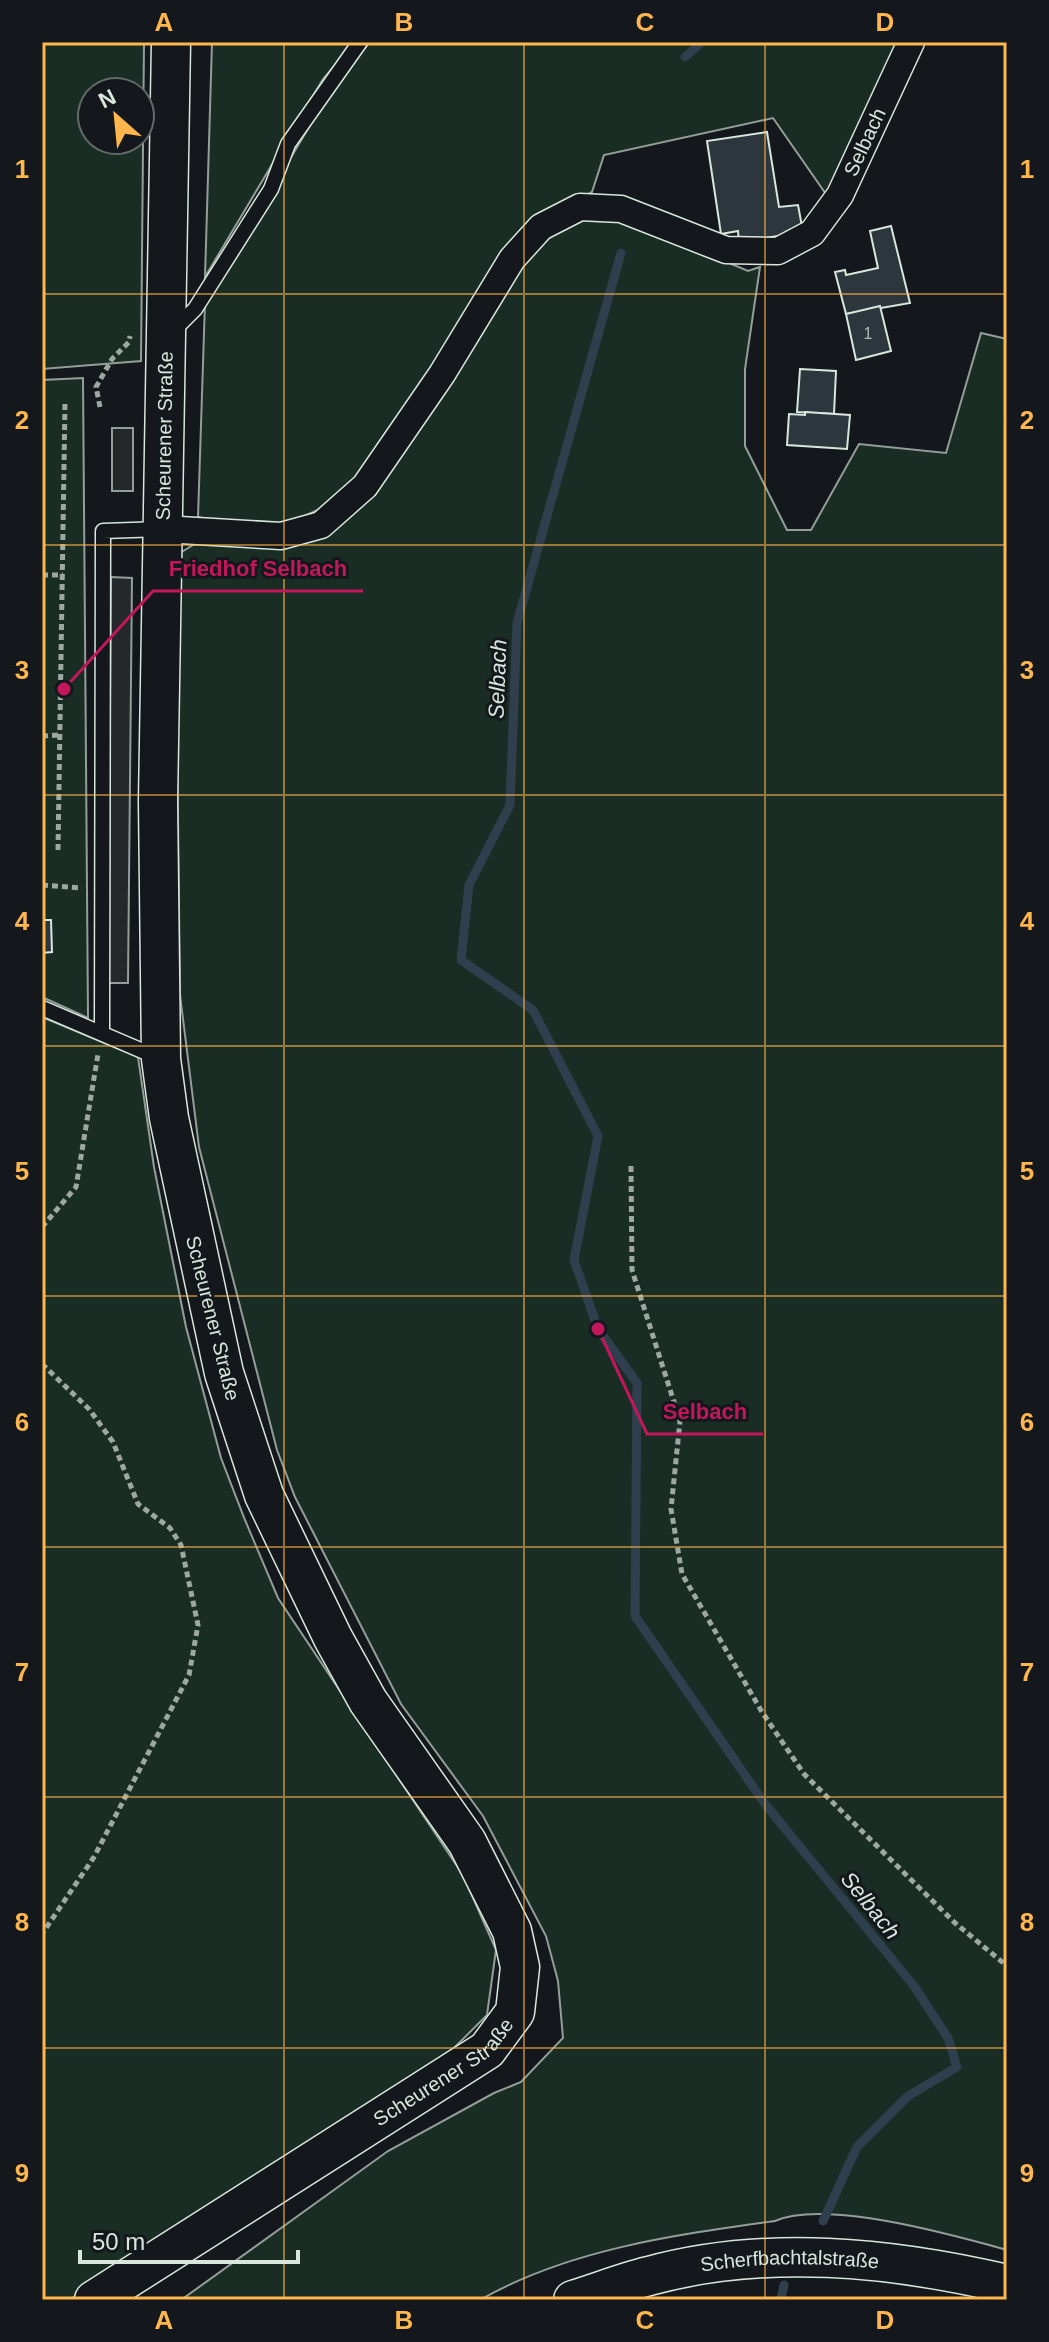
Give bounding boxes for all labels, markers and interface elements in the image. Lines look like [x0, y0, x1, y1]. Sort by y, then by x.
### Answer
text: A [155, 7, 174, 37]
text: B [395, 7, 413, 37]
text: C [636, 7, 655, 37]
text: D [876, 7, 894, 37]
north arrow [76, 76, 156, 156]
text: N [94, 84, 120, 113]
street label: Selbach [839, 105, 890, 179]
text: 1 [15, 154, 29, 184]
text: 1 [1020, 154, 1034, 184]
house number: 1 [864, 325, 873, 342]
street label: Scheurener Straße [152, 351, 177, 521]
text: 2 [15, 405, 29, 435]
text: 2 [1020, 405, 1034, 435]
callout: Friedhof Selbach [153, 545, 363, 591]
text: Friedhof Selbach [169, 556, 347, 581]
water label: Selbach [484, 639, 511, 719]
text: 3 [15, 655, 29, 685]
text: 3 [1020, 655, 1034, 685]
text: 4 [15, 906, 30, 936]
text: 4 [1020, 906, 1035, 936]
text: 5 [15, 1156, 29, 1186]
text: 5 [1020, 1156, 1034, 1186]
street label: Scheurener Straße [182, 1233, 244, 1403]
callout: Selbach [647, 1388, 763, 1434]
text: Selbach [663, 1399, 747, 1424]
text: 6 [15, 1407, 29, 1437]
text: 6 [1020, 1407, 1034, 1437]
text: 7 [15, 1657, 29, 1687]
text: 7 [1020, 1657, 1034, 1687]
water label: Selbach [836, 1867, 905, 1944]
text: 8 [15, 1907, 29, 1937]
text: 8 [1020, 1907, 1034, 1937]
street label: Scheurener Straße [369, 2014, 518, 2130]
text: 9 [15, 2158, 29, 2188]
text: 9 [1020, 2158, 1034, 2188]
scale bar [80, 2214, 298, 2264]
text: 50 m [92, 2228, 145, 2255]
street label: Scherfbachtalstraße [699, 2246, 880, 2276]
text: A [155, 2305, 174, 2335]
text: B [395, 2305, 413, 2335]
text: C [636, 2305, 655, 2335]
text: D [876, 2305, 894, 2335]

